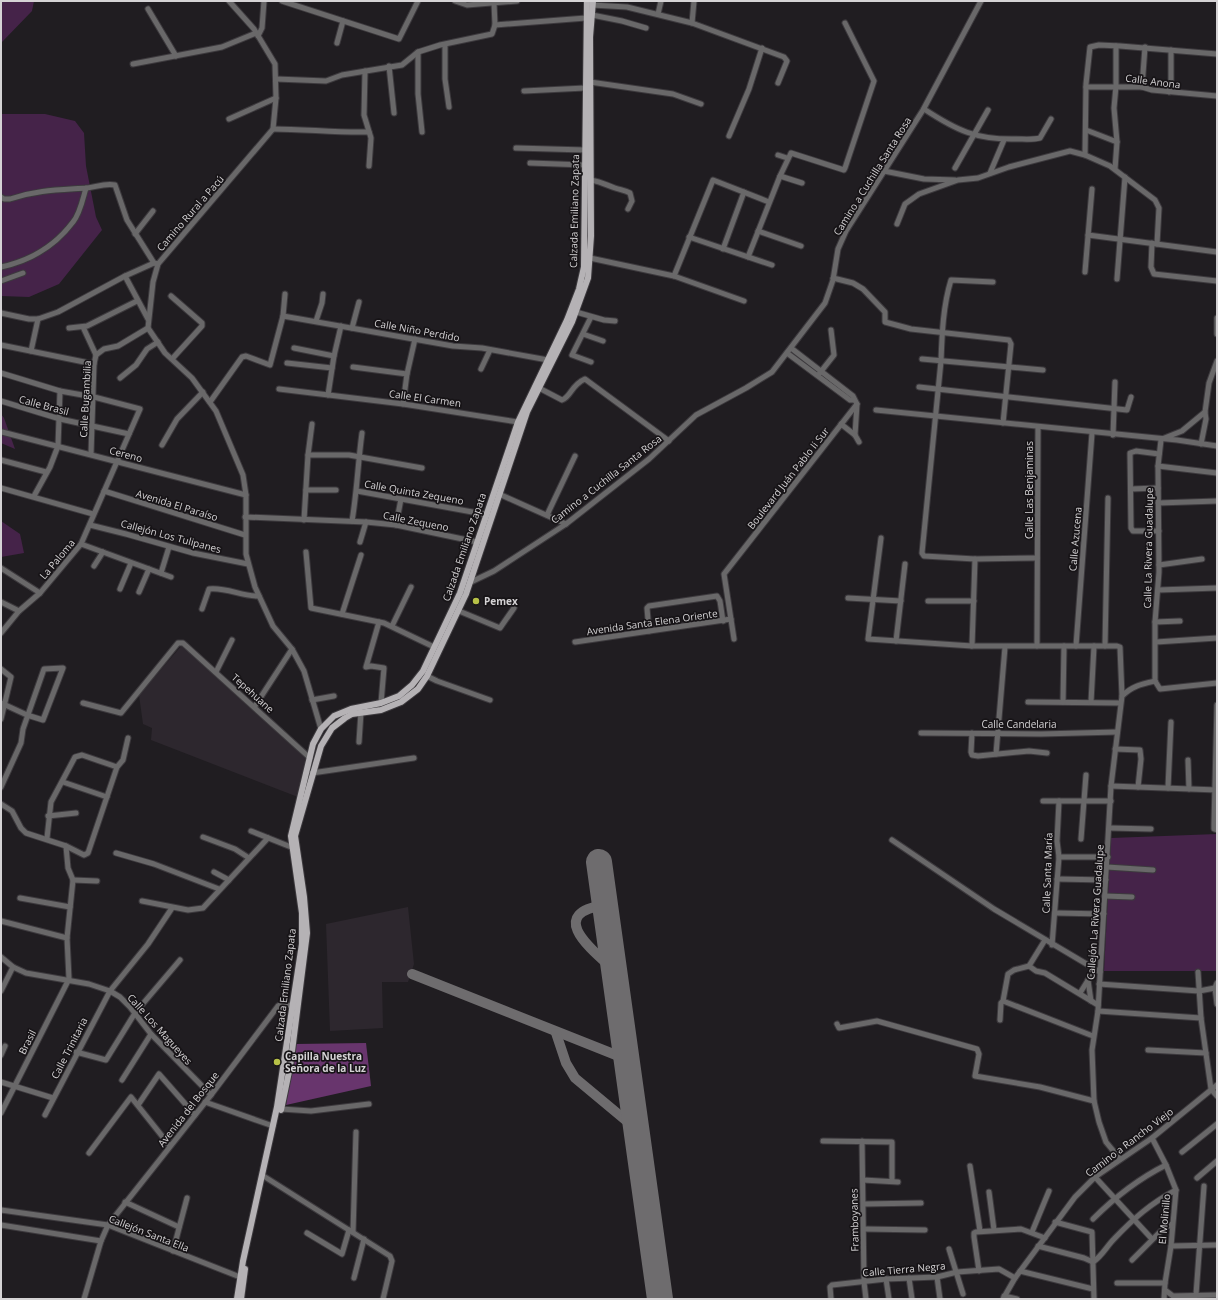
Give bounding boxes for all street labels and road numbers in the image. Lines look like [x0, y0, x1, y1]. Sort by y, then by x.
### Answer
street label: Calle Anona [1125, 71, 1181, 91]
street label: Camino a Cuchilla Santa Rosa [830, 114, 914, 238]
street label: Calzada Emiliano Zapata [566, 154, 582, 268]
street label: Camino Rural a Pacú [153, 172, 227, 254]
street label: Calle Niño Perdido [373, 316, 461, 344]
street label: Calle Bugambilia [76, 360, 94, 438]
street label: Calle El Carmen [388, 386, 462, 410]
street label: Calle Brasil [18, 392, 70, 418]
street label: Boulevard Juán Pablo Ii Sur [744, 424, 832, 532]
street label: Camino a Cuchilla Santa Rosa [548, 431, 664, 527]
street label: Calle Las Benjaminas [1022, 441, 1036, 539]
street label: Cereno [108, 443, 144, 465]
street label: Calle Quinta Zequeno [363, 476, 465, 508]
street label: Avenida El Paraíso [134, 486, 220, 524]
street label: Calle La Rivera Guadalupe [1140, 487, 1156, 609]
street label: Calzada Emiliano Zapata [439, 491, 489, 603]
street label: Calle Azucena [1065, 506, 1085, 572]
street label: Calle Zequeno [382, 508, 450, 534]
street label: Callejón Los Tulipanes [119, 516, 223, 556]
street label: La Paloma [36, 536, 78, 582]
street label: Avenida Santa Elena Oriente [586, 606, 719, 638]
street label: Tepehuane [229, 670, 277, 716]
street label: Calle Candelaria [981, 717, 1057, 731]
street label: Calle Santa María [1039, 832, 1055, 914]
street label: Callejón La Rivera Guadalupe [1083, 843, 1107, 980]
street label: Calzada Emiliano Zapata [271, 928, 299, 1042]
street label: Calle Los Magueyes [124, 991, 196, 1068]
street label: Calle Trinitaria [48, 1015, 90, 1081]
street label: Brasil [15, 1027, 39, 1057]
street label: Avenida del Bosque [154, 1068, 222, 1149]
street label: Camino a Rancho Viejo [1082, 1104, 1176, 1180]
street label: Framboyanes [846, 1188, 862, 1252]
street label: El Molinillo [1155, 1193, 1173, 1245]
street label: Callejón Santa Ella [107, 1211, 191, 1255]
street label: Calle Tierra Negra [862, 1258, 946, 1280]

